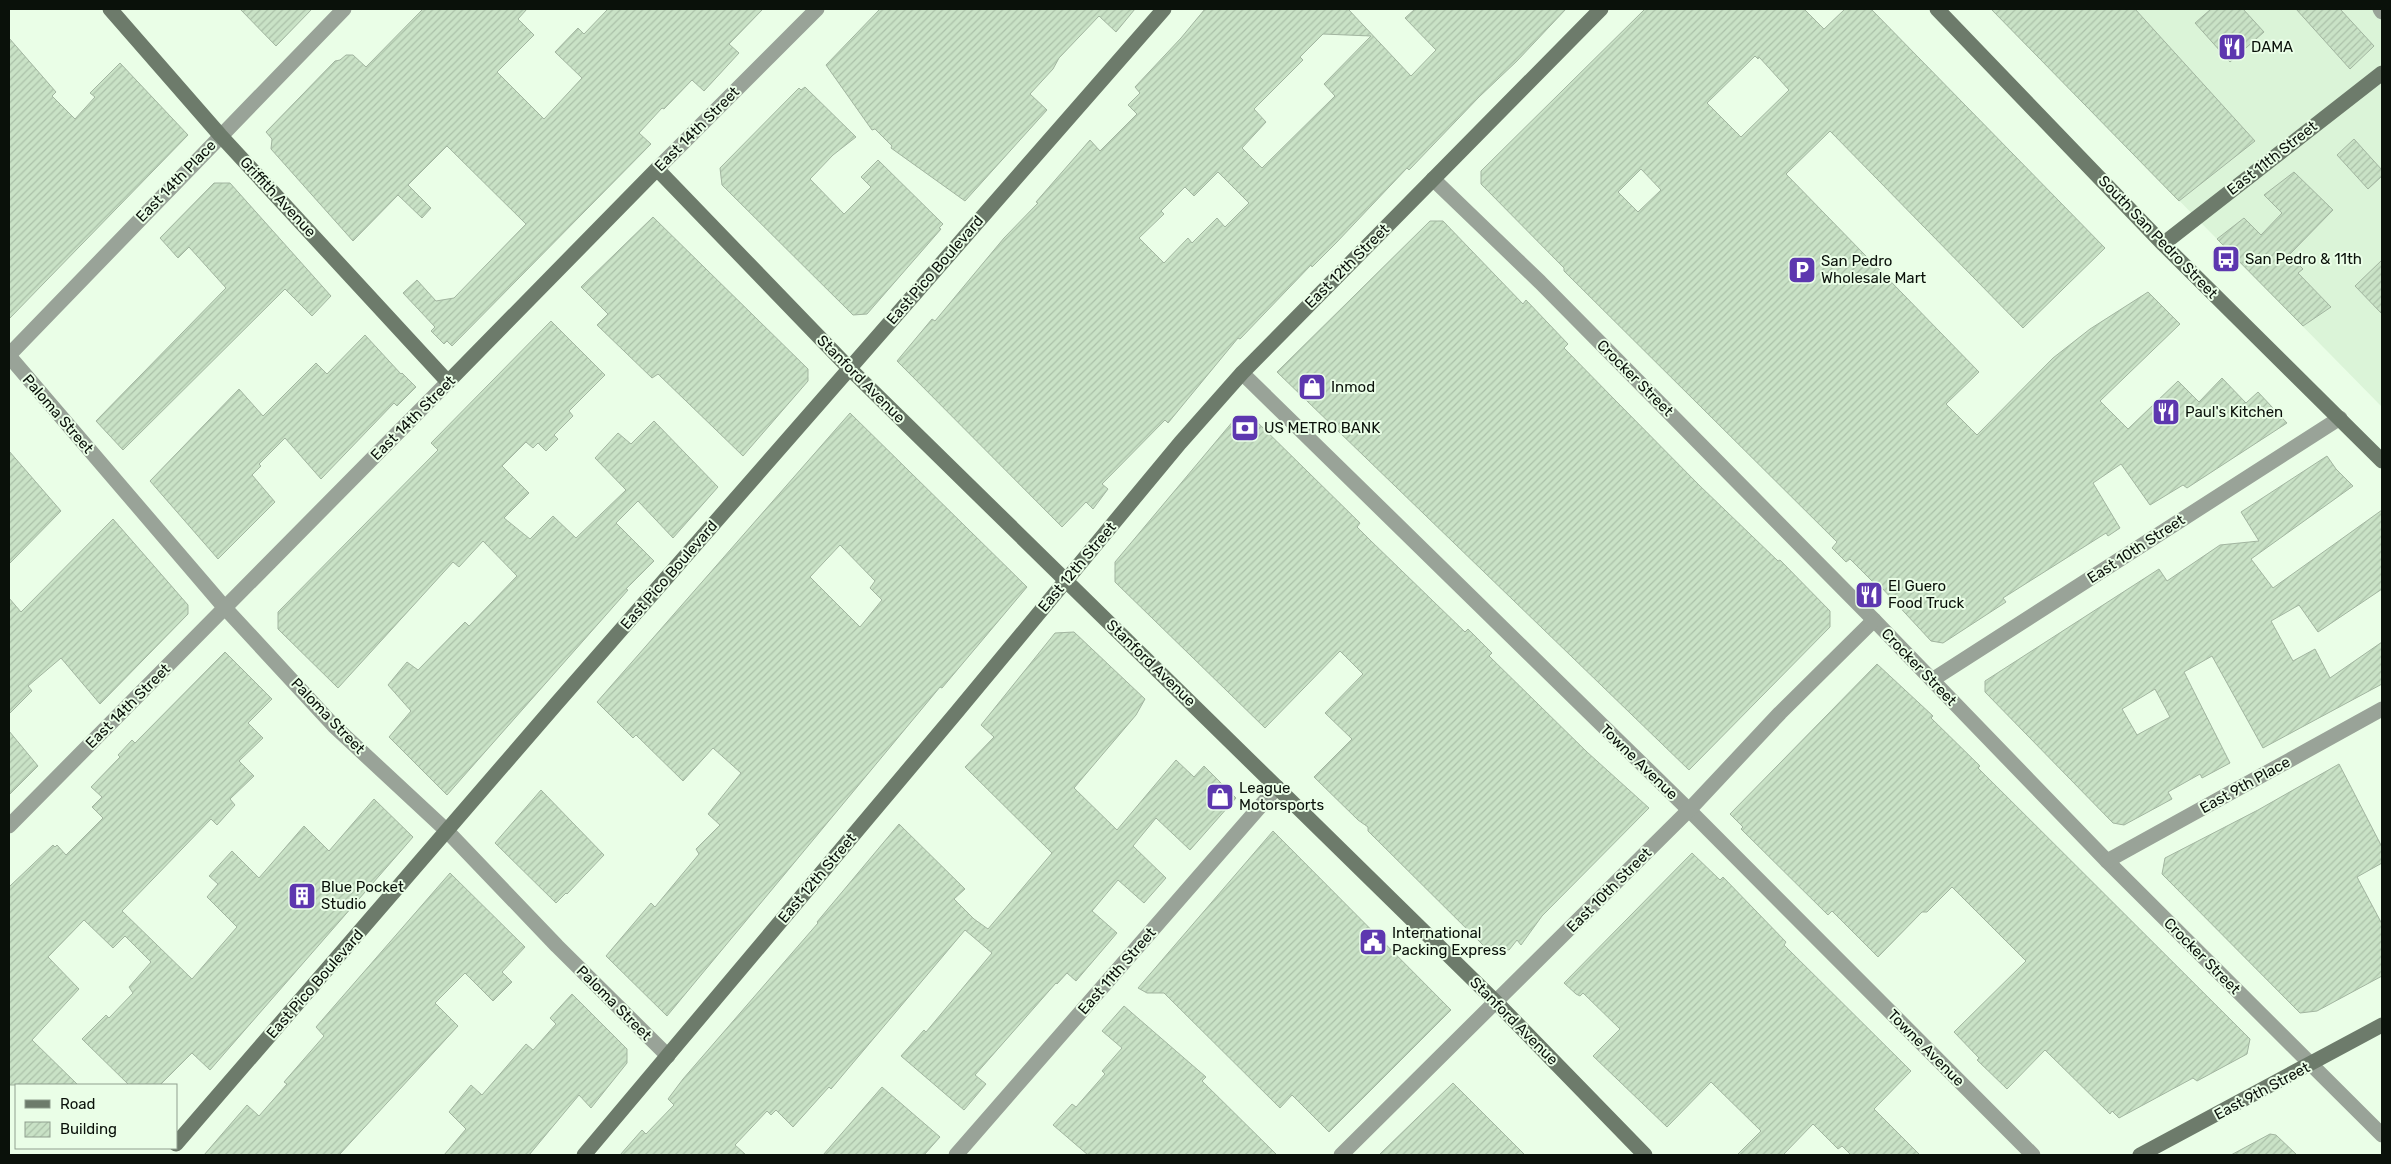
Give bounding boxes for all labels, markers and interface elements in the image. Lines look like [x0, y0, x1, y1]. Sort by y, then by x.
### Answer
restaurant icon: DAMA [2217, 32, 2247, 62]
place label: DAMA [2251, 38, 2293, 56]
street label: East 14th Street [651, 83, 743, 175]
street label: East 11th Street [2223, 117, 2321, 199]
street label: East 14th Place [132, 136, 220, 226]
street label: Griffith Avenue [236, 153, 320, 241]
street label: South San Pedro Street [2095, 172, 2222, 302]
street label: East Pico Boulevard [883, 212, 987, 328]
street label: East 12th Street [1301, 220, 1393, 312]
bus stop icon: San Pedro & 11th [2211, 244, 2241, 274]
place label: San Pedro & 11th [2245, 250, 2362, 268]
place label: San Pedro Wholesale Mart [1821, 252, 1926, 287]
parking icon: San Pedro Wholesale Mart [1787, 255, 1817, 285]
street label: Stanford Avenue [813, 331, 909, 427]
street label: Crocker Street [1593, 336, 1677, 420]
street label: Paloma Street [19, 371, 97, 457]
street label: East 14th Street [367, 372, 459, 464]
shop icon: Inmod [1297, 372, 1327, 402]
place label: Inmod [1331, 378, 1375, 396]
restaurant icon: Paul's Kitchen [2151, 397, 2181, 427]
place label: Paul's Kitchen [2185, 403, 2283, 421]
bank icon: US METRO BANK [1230, 413, 1260, 443]
place label: US METRO BANK [1264, 419, 1380, 437]
street label: East 10th Street [2084, 511, 2188, 587]
street label: East Pico Boulevard [617, 517, 721, 633]
street label: East 12th Street [1034, 518, 1120, 616]
place label: El Guero Food Truck [1888, 577, 1965, 612]
restaurant icon: El Guero Food Truck [1854, 580, 1884, 610]
street label: Stanford Avenue [1103, 616, 1199, 710]
street label: Crocker Street [1878, 625, 1961, 710]
street label: East 14th Street [82, 660, 174, 752]
street label: Paloma Street [287, 674, 369, 758]
street label: Towne Avenue [1596, 720, 1682, 804]
street label: East 9th Place [2197, 753, 2293, 817]
place label: League Motorsports [1239, 779, 1324, 814]
shop icon: League Motorsports [1205, 782, 1235, 812]
street label: East 12th Street [774, 829, 860, 927]
street label: East 10th Street [1563, 844, 1655, 936]
place label: Blue Pocket Studio [321, 878, 404, 913]
building icon: Blue Pocket Studio [287, 881, 317, 911]
street label: Crocker Street [2160, 914, 2244, 998]
street label: East 11th Street [1074, 924, 1160, 1018]
place label: International Packing Express [1392, 924, 1507, 959]
street label: East Pico Boulevard [263, 926, 367, 1042]
public building icon: International Packing Express [1358, 927, 1388, 957]
street label: Paloma Street [573, 962, 655, 1044]
street label: Stanford Avenue [1466, 973, 1562, 1069]
street label: Towne Avenue [1884, 1006, 1968, 1090]
street label: East 9th Street [2211, 1058, 2313, 1124]
legend [15, 1084, 178, 1149]
text: Road [60, 1095, 96, 1113]
text: Building [60, 1120, 117, 1138]

